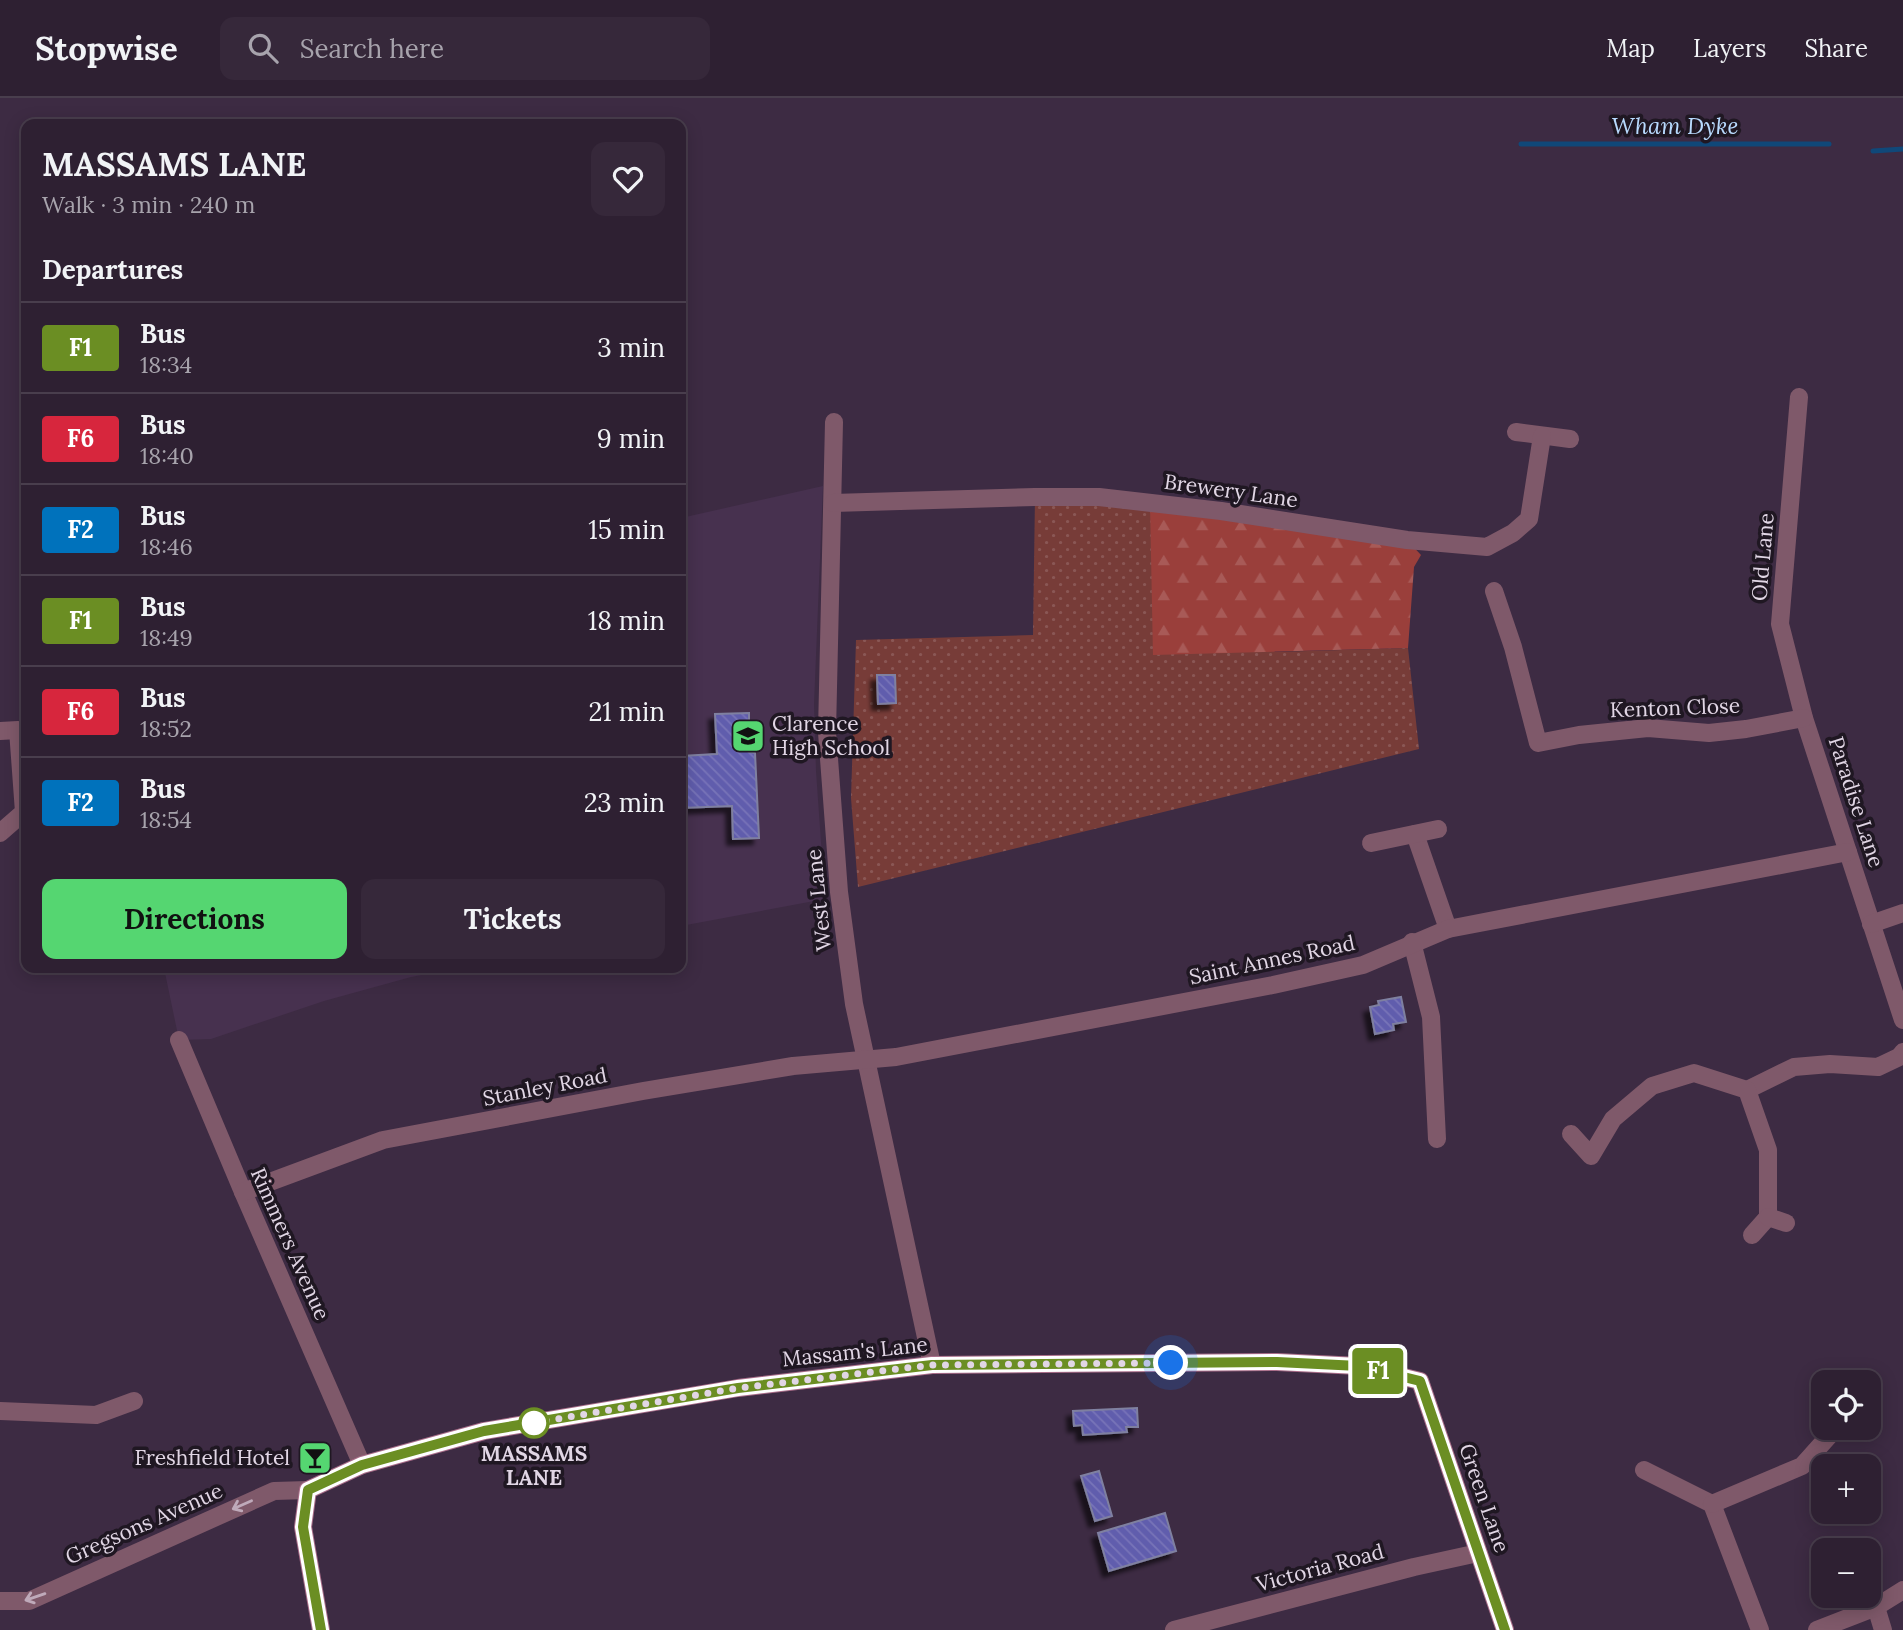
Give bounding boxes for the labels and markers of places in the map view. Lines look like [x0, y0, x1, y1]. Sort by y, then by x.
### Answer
place label: Clarence High School [772, 710, 890, 761]
school or university icon: Clarence High School [729, 717, 767, 755]
marker: MASSAMS LANE [519, 1408, 549, 1438]
bar icon: Freshfield Hotel [296, 1439, 334, 1477]
place label: MASSAMS LANE [481, 1440, 587, 1491]
place label: Freshfield Hotel [134, 1444, 290, 1471]

